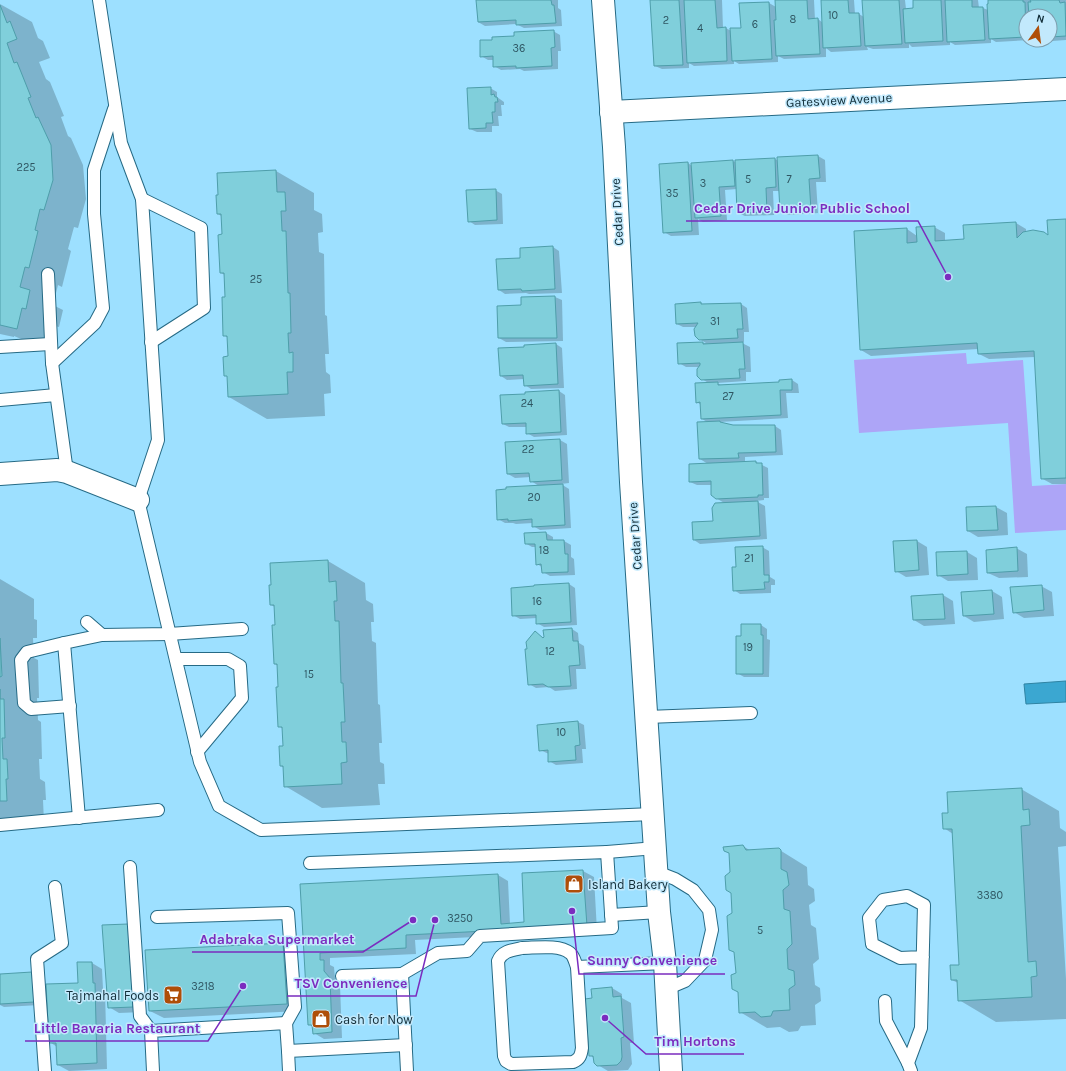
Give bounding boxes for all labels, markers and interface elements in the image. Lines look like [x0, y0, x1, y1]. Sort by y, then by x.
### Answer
north arrow [1018, 8, 1058, 48]
house number: 10 [828, 9, 838, 22]
text: N [1035, 12, 1046, 26]
house number: 8 [790, 13, 797, 26]
house number: 2 [663, 14, 669, 27]
house number: 6 [752, 18, 758, 31]
house number: 4 [697, 22, 703, 35]
house number: 36 [513, 42, 525, 55]
street label: Gatesview Avenue [786, 90, 893, 110]
house number: 225 [17, 161, 35, 174]
house number: 5 [745, 173, 751, 186]
house number: 7 [786, 173, 792, 186]
house number: 3 [700, 177, 706, 190]
street label: Cedar Drive [608, 178, 626, 246]
house number: 35 [666, 187, 678, 200]
callout: Cedar Drive Junior Public School [686, 195, 918, 221]
text: Cedar Drive Junior Public School [694, 200, 910, 217]
house number: 25 [250, 273, 262, 286]
house number: 31 [710, 315, 720, 328]
house number: 27 [722, 390, 734, 403]
house number: 24 [521, 397, 533, 410]
house number: 22 [522, 443, 534, 456]
house number: 20 [528, 491, 540, 504]
street label: Cedar Drive [625, 501, 645, 570]
house number: 18 [539, 544, 549, 557]
house number: 21 [744, 552, 754, 565]
house number: 16 [532, 595, 542, 608]
house number: 19 [743, 641, 753, 654]
house number: 12 [545, 645, 555, 658]
house number: 15 [304, 668, 314, 681]
house number: 10 [556, 726, 566, 739]
shop icon: Island Bakery [563, 873, 585, 895]
place label: Island Bakery [588, 877, 668, 892]
house number: 3380 [977, 889, 1003, 902]
house number: 3250 [447, 912, 473, 925]
house number: 5 [757, 924, 763, 937]
callout: Adabraka Supermarket [192, 926, 363, 952]
text: Adabraka Supermarket [199, 931, 355, 948]
callout: Sunny Convenience [579, 948, 725, 974]
text: Sunny Convenience [587, 952, 717, 969]
callout: TSV Convenience [287, 970, 416, 996]
text: TSV Convenience [295, 975, 407, 992]
house number: 3218 [191, 980, 215, 993]
supermarket icon: Tajmahal Foods [162, 984, 184, 1006]
place label: Tajmahal Foods [66, 988, 159, 1003]
shop icon: Cash for Now [310, 1008, 332, 1030]
place label: Cash for Now [335, 1012, 413, 1027]
callout: Little Bavaria Restaurant [25, 1015, 208, 1041]
text: Little Bavaria Restaurant [34, 1020, 201, 1037]
callout: Tim Hortons [646, 1028, 744, 1054]
text: Tim Hortons [654, 1033, 736, 1050]

